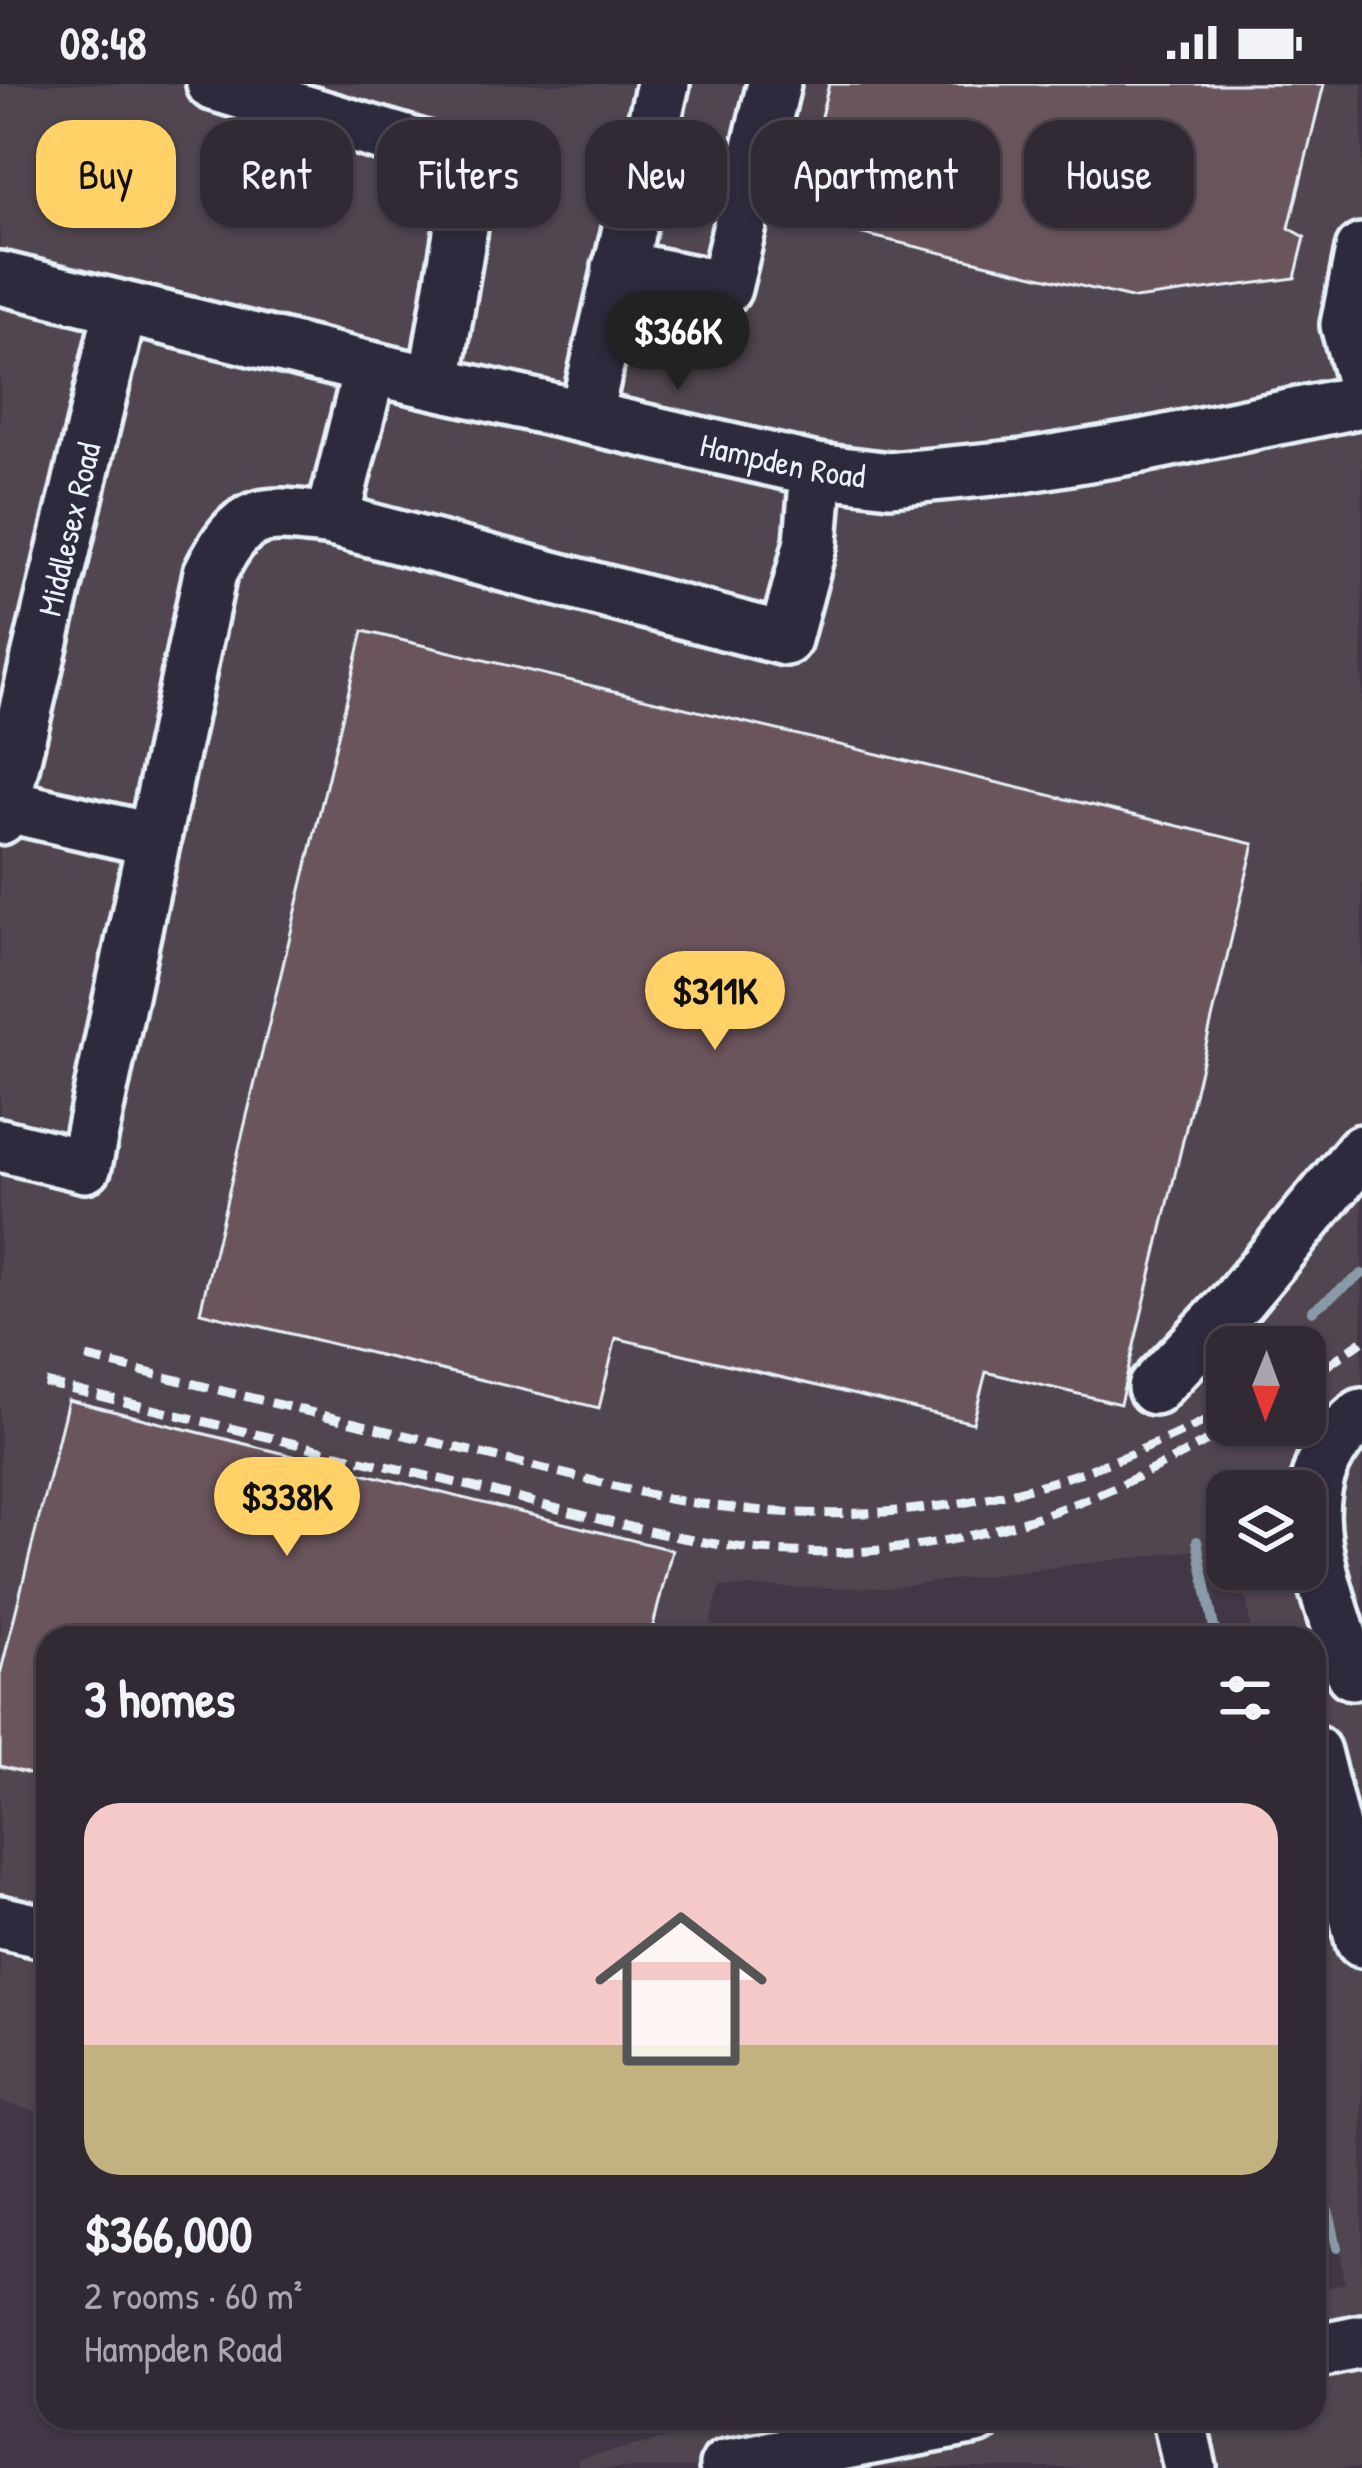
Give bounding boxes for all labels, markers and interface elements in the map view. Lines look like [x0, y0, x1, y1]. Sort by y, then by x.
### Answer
text: 08:48 [60, 12, 146, 73]
chip: Buy [36, 120, 176, 228]
chip: Rent [200, 120, 353, 228]
chip: Filters [377, 120, 561, 228]
chip: New [585, 120, 727, 228]
chip: Apartment [751, 120, 1000, 228]
chip: House [1024, 120, 1194, 228]
pin: $366K [594, 291, 762, 393]
text: $366K [634, 303, 722, 356]
street label: Hampden Road [696, 422, 868, 498]
street label: Middlesex Road [27, 438, 110, 620]
pin: $311K [631, 951, 799, 1053]
text: $311K [672, 963, 758, 1016]
north arrow [1206, 1326, 1326, 1446]
map controls [1206, 1326, 1326, 1590]
pin: $338K [203, 1457, 371, 1559]
text: $338K [241, 1469, 333, 1522]
button: layers [1206, 1470, 1326, 1590]
text: 3 homes [84, 1664, 235, 1733]
icon: filters [1212, 1665, 1278, 1731]
icon: home [573, 1881, 789, 2097]
text: $366,000 [84, 2199, 252, 2268]
text: 2 rooms · 60 m² [84, 2268, 302, 2321]
text: Hampden Road [84, 2321, 282, 2374]

